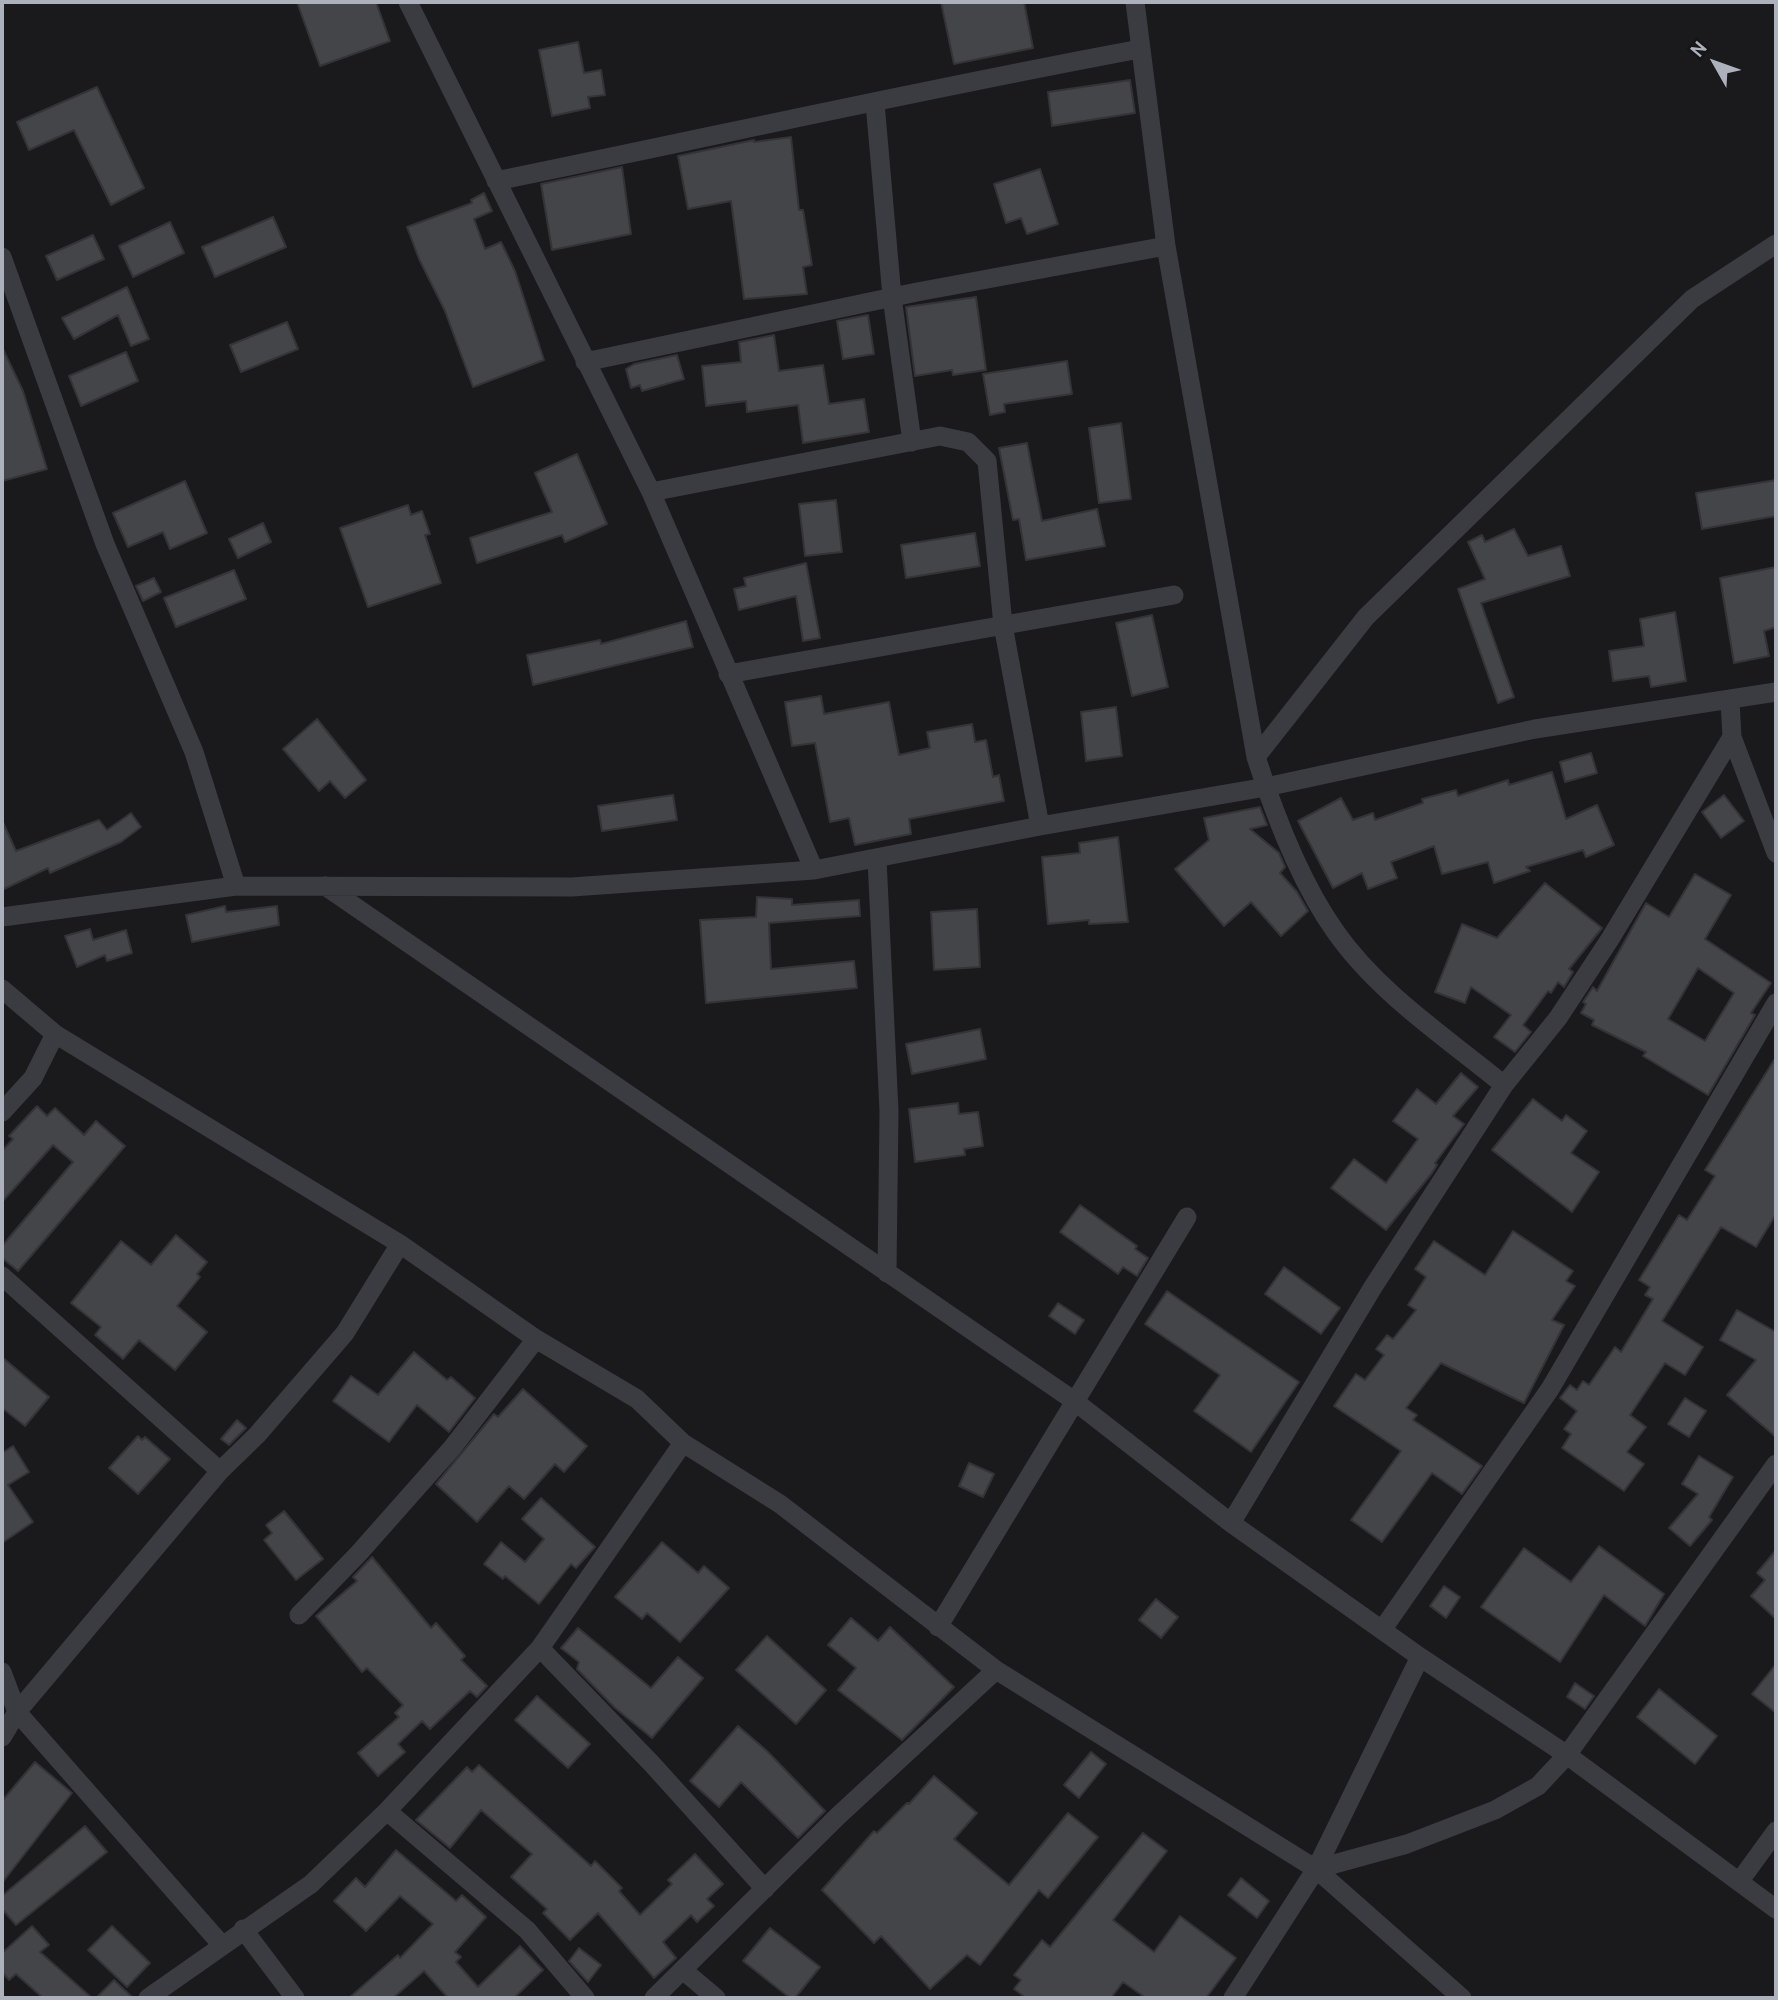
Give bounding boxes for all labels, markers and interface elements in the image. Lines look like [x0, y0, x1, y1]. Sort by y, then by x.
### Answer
north arrow [1680, 28, 1750, 98]
text: N [1685, 37, 1712, 62]

